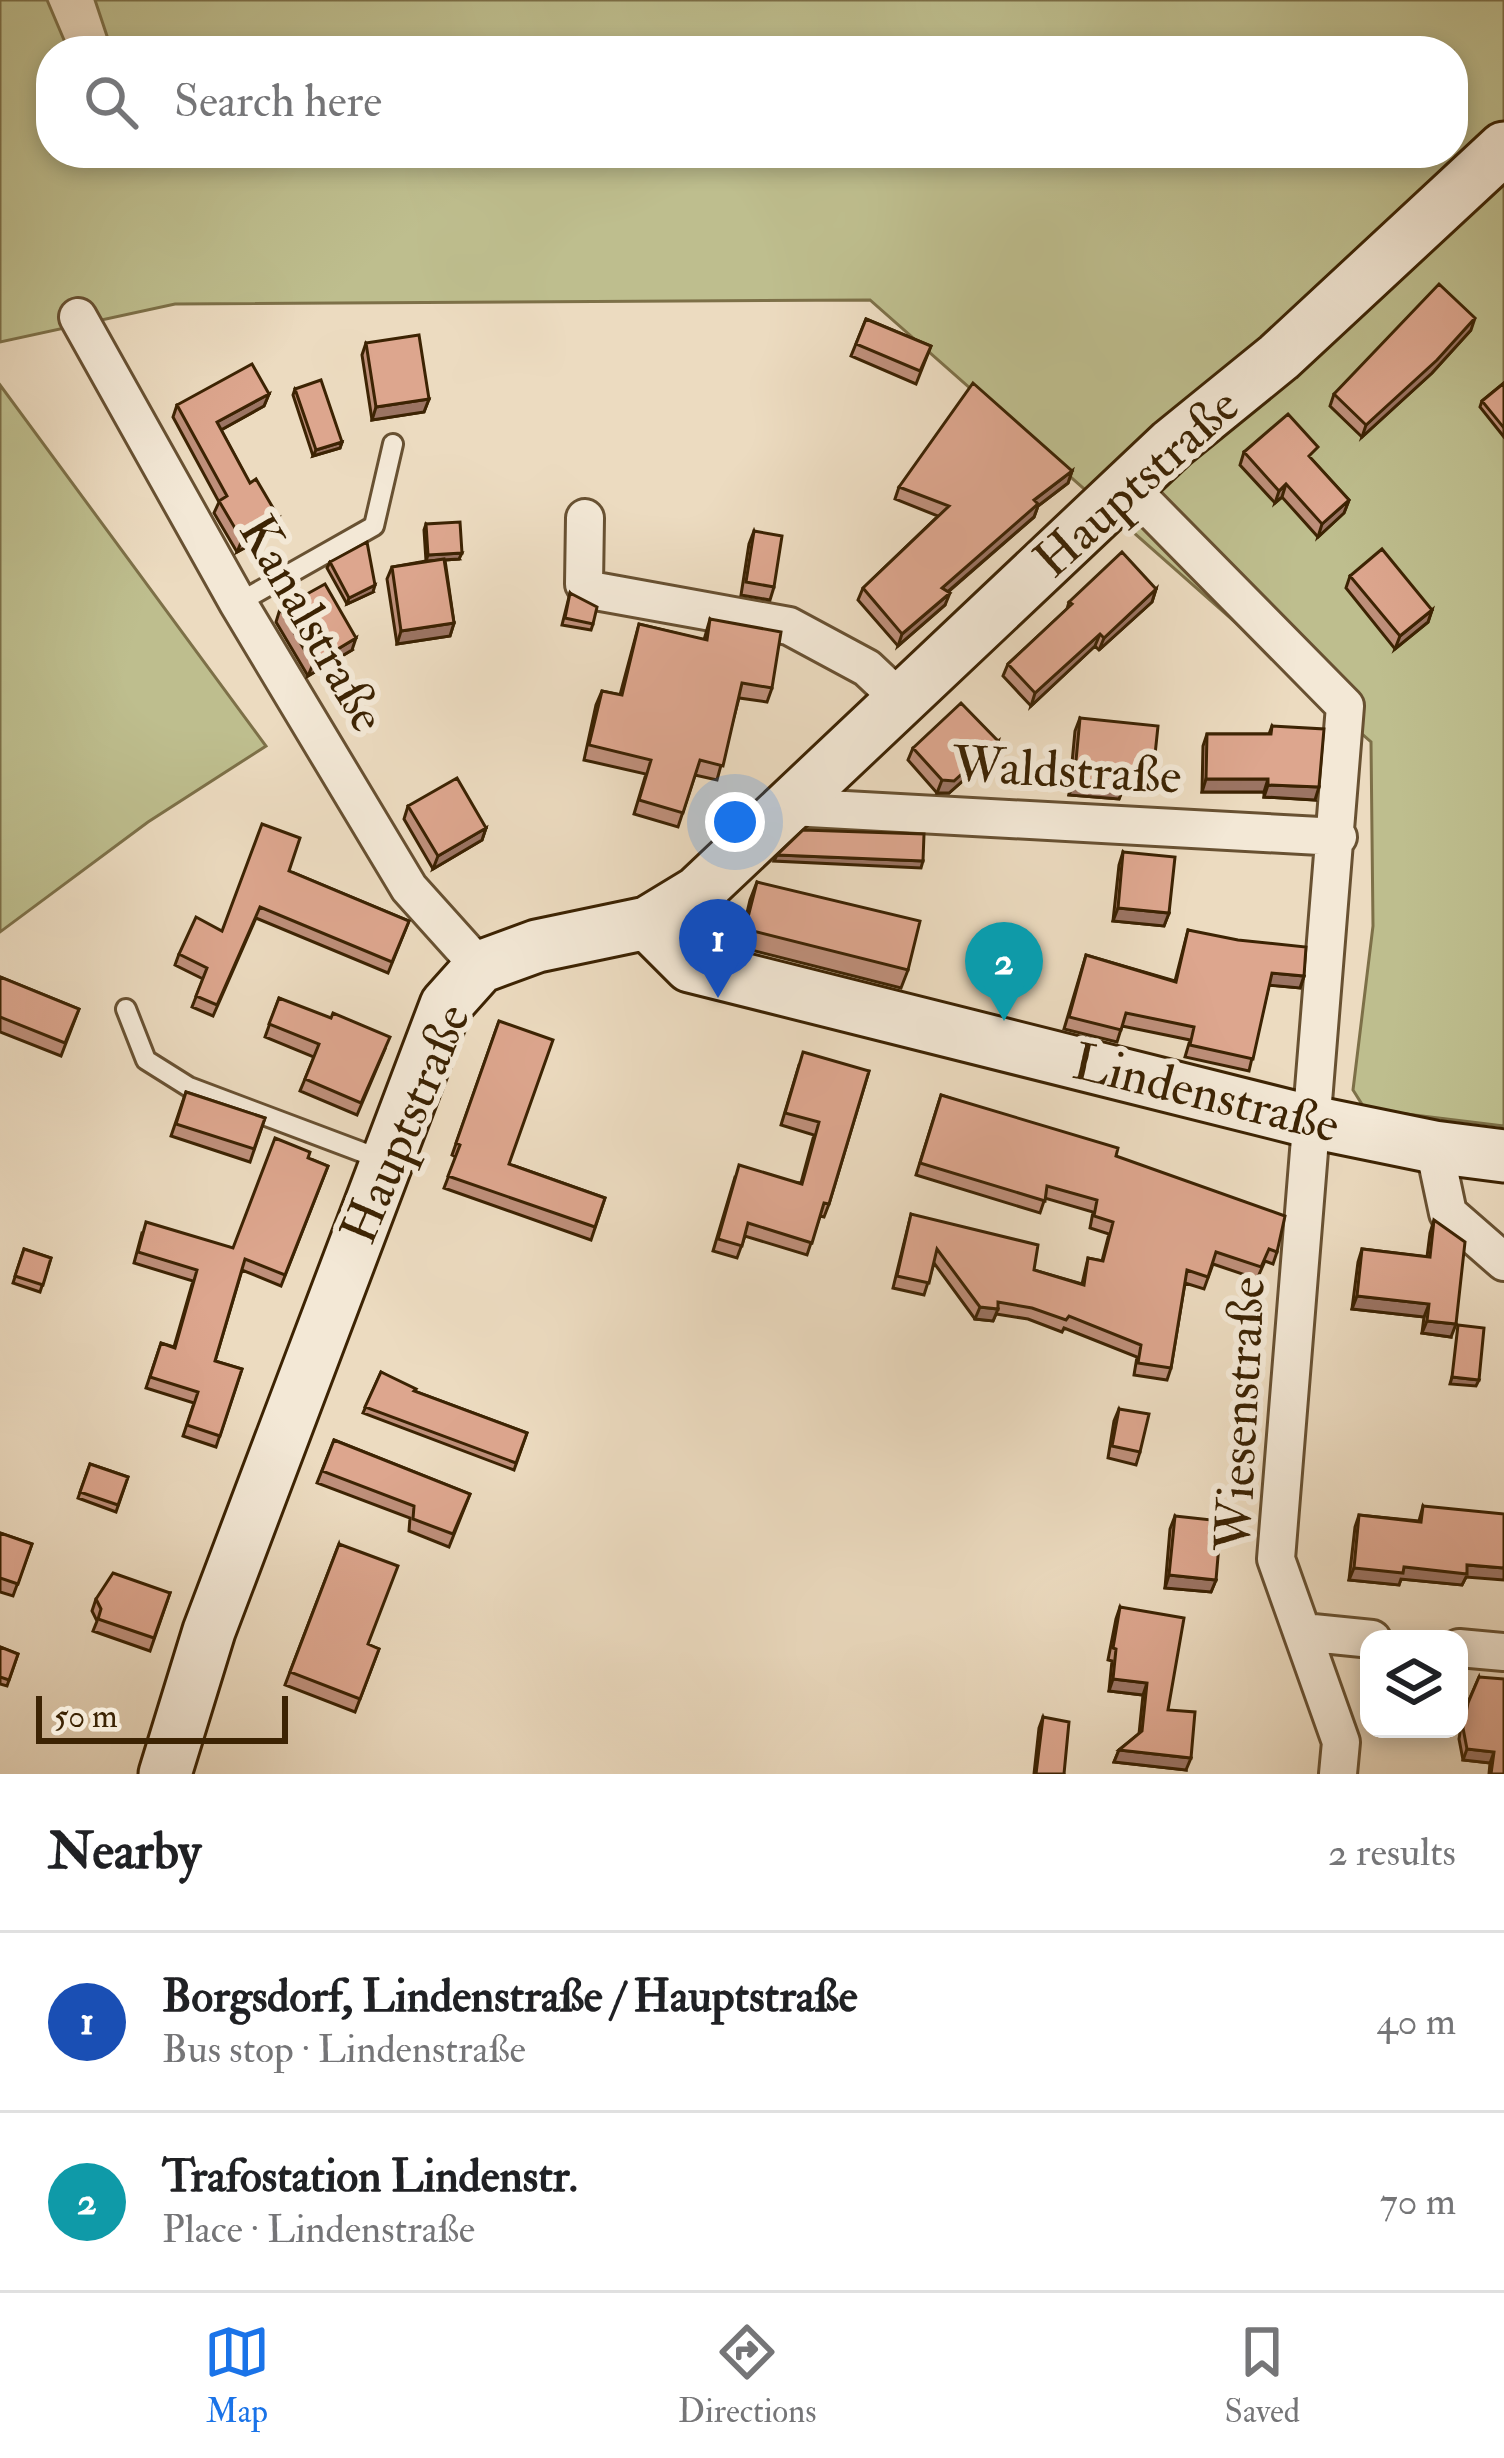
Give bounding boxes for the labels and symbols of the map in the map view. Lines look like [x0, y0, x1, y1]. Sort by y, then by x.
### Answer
street label: Hauptstraße [1021, 374, 1253, 592]
street label: Kanalstraße [224, 504, 400, 744]
street label: Waldstraße [950, 733, 1183, 809]
your location [705, 792, 765, 852]
pin: 1 [679, 899, 757, 998]
pin: 2 [965, 922, 1043, 1021]
street label: Hauptstraße [327, 994, 485, 1254]
street label: Lindenstraße [1066, 1030, 1346, 1158]
street label: Wiesenstraße [1202, 1275, 1280, 1554]
scale bar [36, 1690, 288, 1743]

